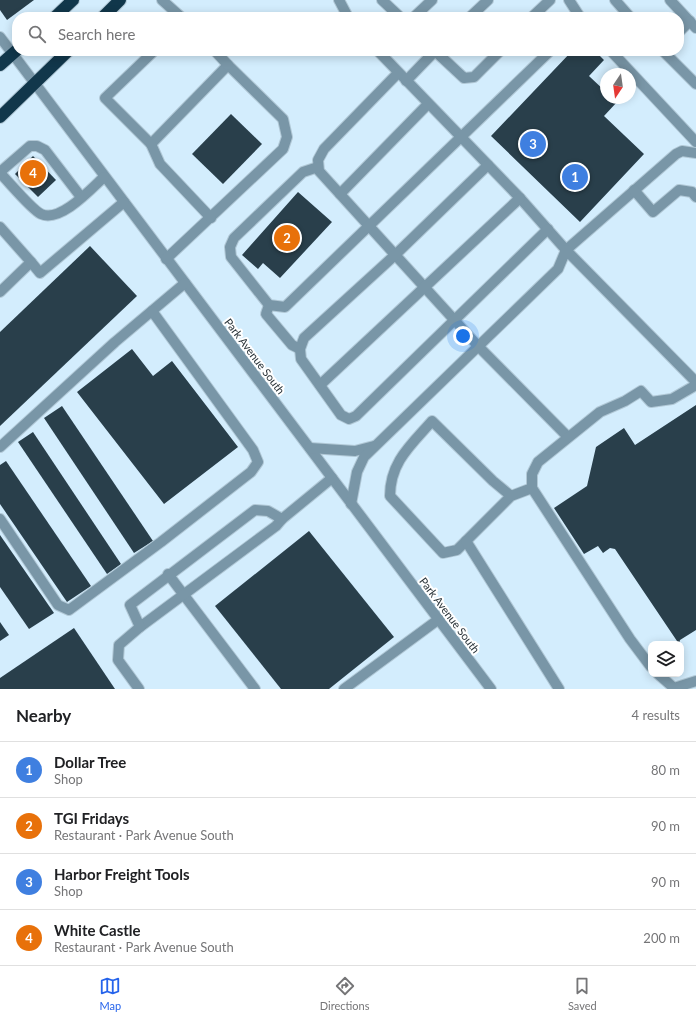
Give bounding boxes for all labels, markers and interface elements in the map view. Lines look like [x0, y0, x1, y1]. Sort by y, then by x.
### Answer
search box [12, 12, 684, 56]
icon: search [26, 23, 48, 45]
text: Search here [58, 25, 135, 43]
north arrow [600, 68, 636, 104]
pin: 3 [520, 129, 546, 159]
pin: 4 [20, 158, 46, 188]
pin: 1 [562, 162, 588, 192]
pin: 2 [274, 223, 300, 253]
street label: Park Avenue South [222, 316, 288, 396]
your location [453, 326, 473, 346]
street label: Park Avenue South [417, 575, 483, 655]
map controls [648, 641, 684, 677]
button: layers [648, 641, 684, 677]
text: Nearby [16, 705, 71, 726]
text: 4 results [632, 707, 680, 723]
text: Dollar Tree [54, 753, 126, 771]
text: 1 [25, 762, 33, 778]
text: 80 m [651, 762, 680, 778]
text: Shop [54, 771, 83, 787]
text: TGI Fridays [54, 809, 129, 827]
text: 2 [25, 818, 33, 834]
text: 90 m [651, 818, 680, 834]
text: Restaurant · Park Avenue South [54, 827, 234, 843]
text: Harbor Freight Tools [54, 865, 190, 883]
text: 3 [25, 874, 33, 890]
text: 90 m [651, 874, 680, 890]
text: Shop [54, 883, 83, 899]
text: White Castle [54, 921, 141, 939]
text: 4 [25, 930, 33, 946]
text: 200 m [643, 930, 680, 946]
text: Restaurant · Park Avenue South [54, 939, 234, 955]
tab: Map [99, 975, 121, 1012]
tab: Directions [320, 975, 369, 1012]
tab: Saved [568, 975, 597, 1012]

